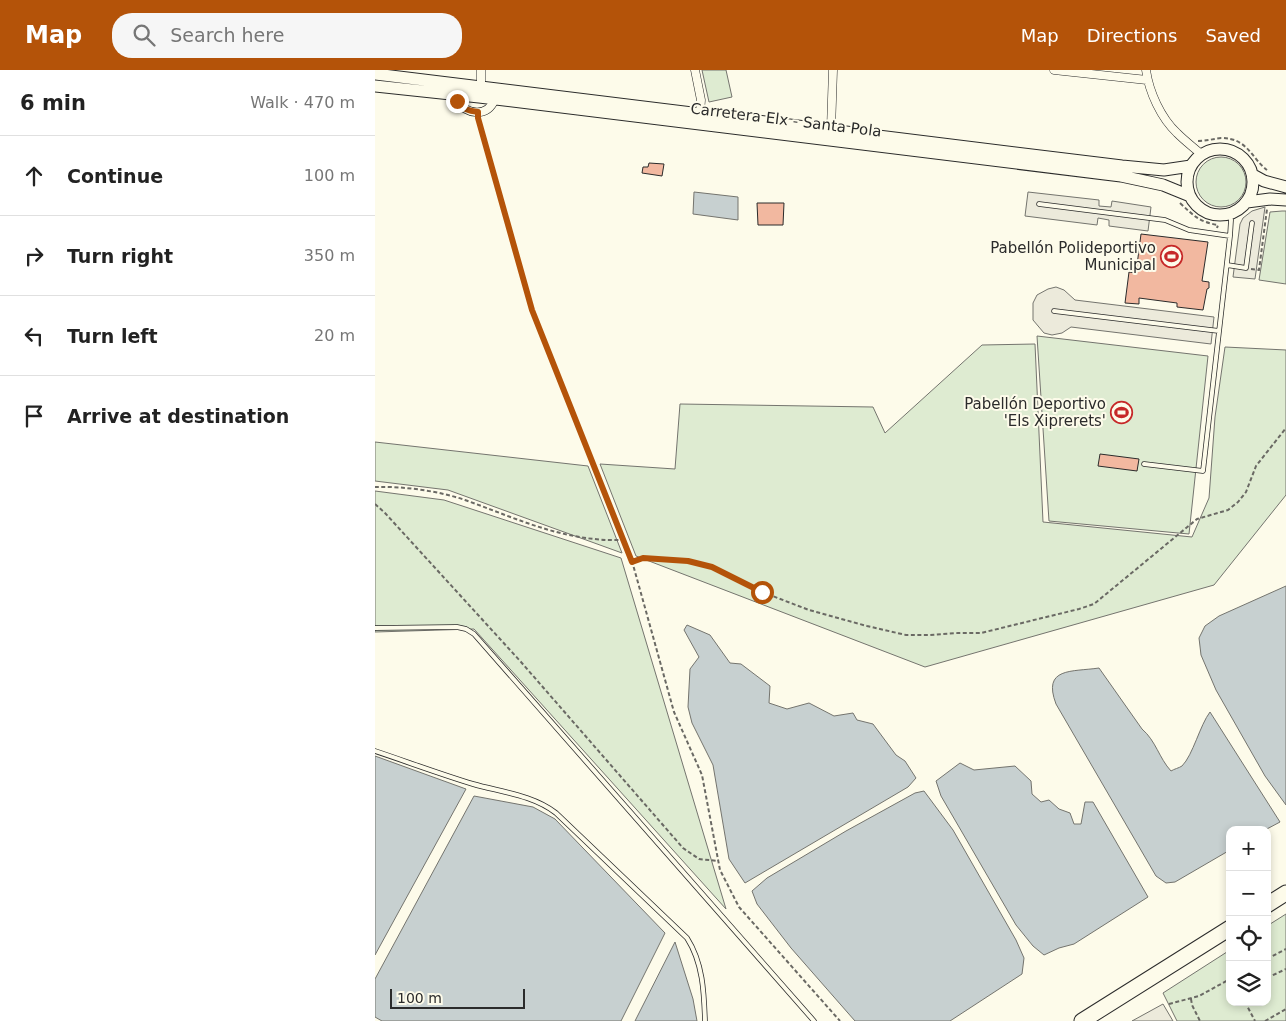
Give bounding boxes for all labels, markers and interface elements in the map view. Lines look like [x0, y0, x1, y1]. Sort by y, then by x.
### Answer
search box [112, 13, 462, 58]
text: Map [25, 21, 82, 49]
icon: search [130, 21, 158, 49]
text: Search here [170, 24, 284, 46]
text: Map [1021, 25, 1059, 46]
text: Directions [1087, 25, 1177, 46]
text: Saved [1205, 25, 1261, 46]
route end [446, 90, 469, 113]
text: 6 min [20, 91, 86, 115]
text: Walk · 470 m [250, 93, 355, 112]
street label: Carretera Elx - Santa Pola [689, 99, 883, 141]
icon: ahead [20, 162, 48, 190]
text: Continue [67, 165, 163, 187]
text: 100 m [304, 166, 355, 185]
place label: Pabellón Polideportivo Municipal [990, 239, 1156, 274]
icon: right [20, 242, 48, 270]
text: Turn right [67, 245, 173, 267]
sports icon: Pabellón Polideportivo Municipal [1160, 245, 1184, 269]
text: 350 m [304, 246, 355, 265]
icon: left [20, 322, 48, 350]
text: Turn left [67, 325, 158, 347]
text: 20 m [314, 326, 355, 345]
place label: Pabellón Deportivo 'Els Xiprerets' [964, 395, 1106, 430]
sports icon: Pabellón Deportivo 'Els Xiprerets' [1110, 401, 1134, 425]
icon: arrive [20, 402, 48, 430]
text: Arrive at destination [67, 405, 289, 427]
route start [751, 581, 774, 604]
map controls [1226, 826, 1271, 1006]
button: + [1226, 826, 1271, 871]
button: − [1226, 871, 1271, 916]
button: locate [1226, 916, 1271, 961]
button: layers [1226, 961, 1271, 1006]
scale bar [390, 986, 525, 1009]
text: 100 m [397, 990, 442, 1006]

